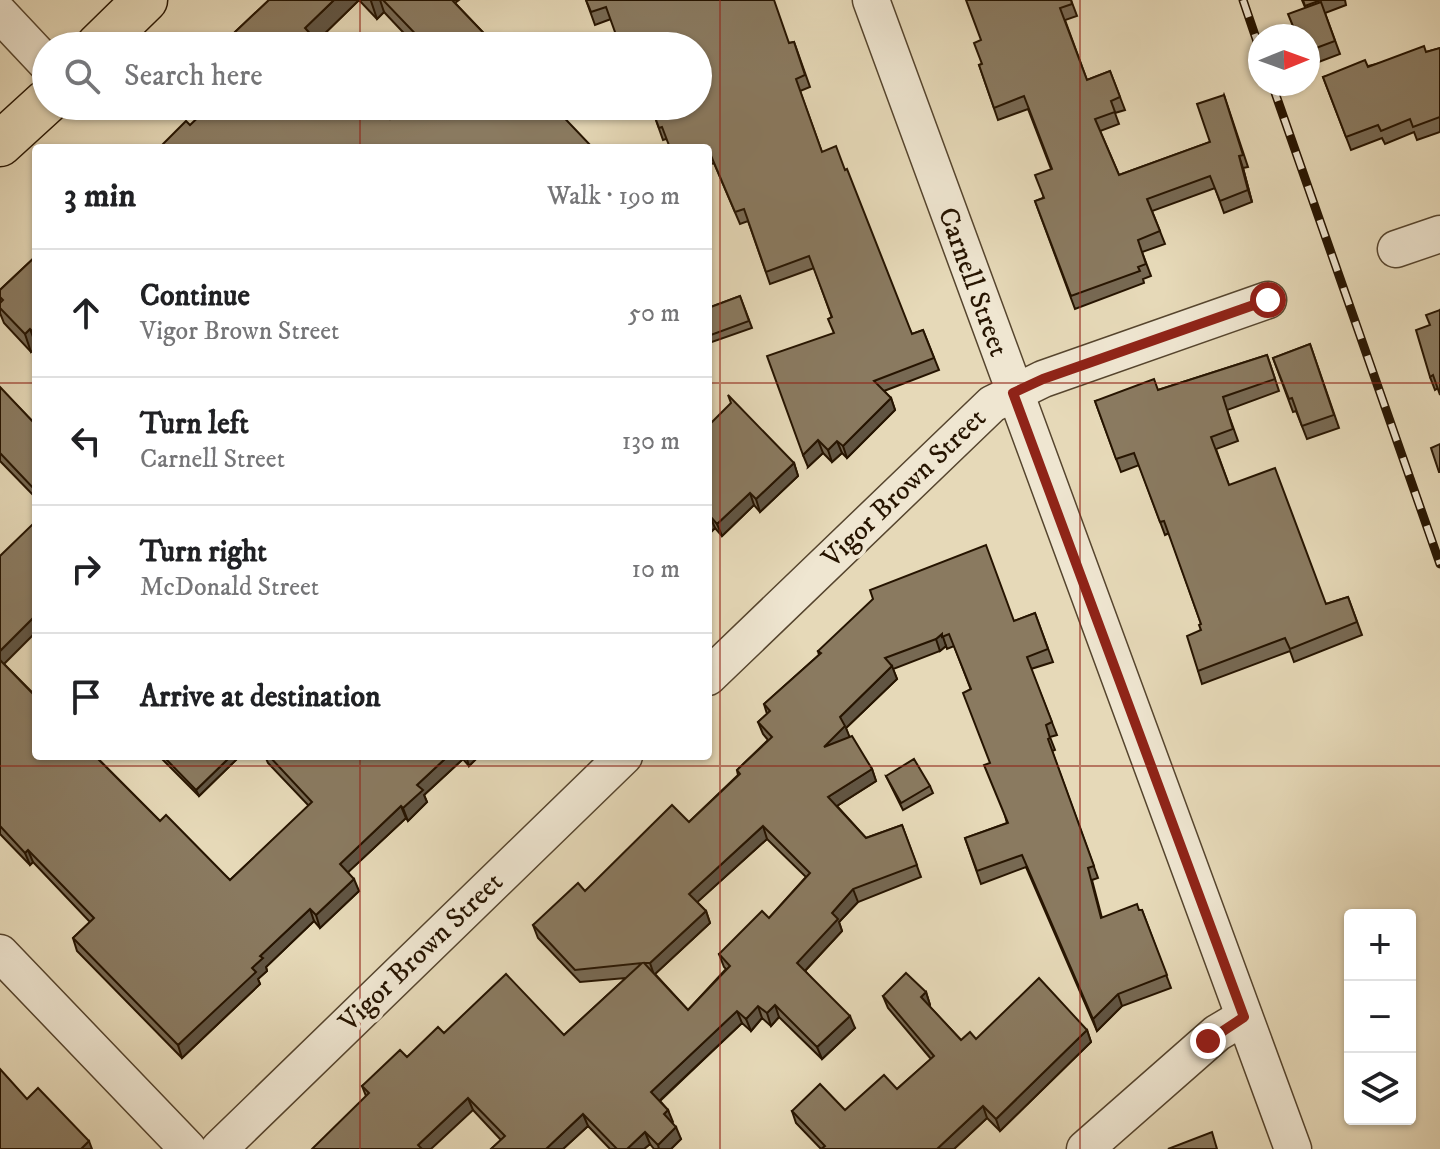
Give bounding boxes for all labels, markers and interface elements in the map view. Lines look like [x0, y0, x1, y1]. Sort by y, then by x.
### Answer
north arrow [1248, 24, 1320, 96]
search box [32, 32, 712, 120]
icon: search [60, 54, 104, 98]
text: Search here [124, 58, 263, 95]
text: 3 min [64, 175, 136, 217]
text: Walk · 190 m [547, 180, 680, 213]
street label: Carnell Street [930, 203, 1016, 361]
text: Continue [140, 278, 250, 315]
route start [1250, 282, 1286, 318]
icon: ahead [64, 291, 108, 335]
text: 50 m [628, 297, 680, 330]
text: Vigor Brown Street [140, 315, 339, 348]
street label: Vigor Brown Street [814, 401, 993, 576]
text: Turn left [140, 406, 249, 443]
icon: left [64, 419, 108, 463]
text: 130 m [622, 425, 680, 458]
text: Carnell Street [140, 443, 285, 476]
text: Turn right [140, 534, 267, 571]
icon: right [64, 547, 108, 591]
text: 10 m [631, 553, 680, 586]
text: McDonald Street [140, 571, 319, 604]
icon: arrive [64, 675, 108, 719]
text: Arrive at destination [140, 679, 381, 716]
street label: Vigor Brown Street [331, 865, 510, 1040]
map controls [1344, 909, 1416, 1125]
button: + [1344, 909, 1416, 981]
button: − [1344, 981, 1416, 1053]
route end [1190, 1023, 1226, 1059]
button: layers [1344, 1053, 1416, 1125]

